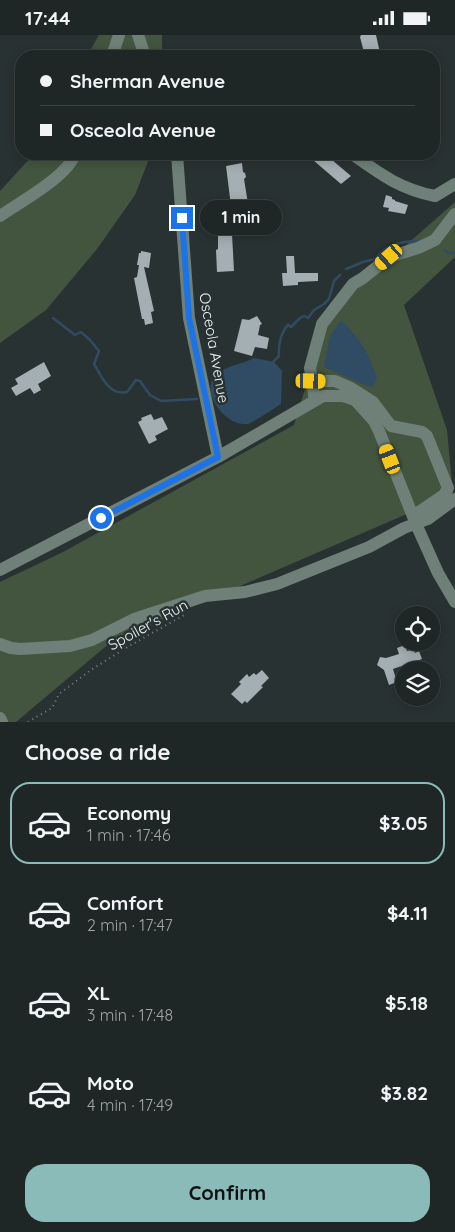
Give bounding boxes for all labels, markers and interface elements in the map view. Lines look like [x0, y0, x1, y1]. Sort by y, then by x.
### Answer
text: 17:44 [25, 6, 70, 30]
text: Sherman Avenue [70, 69, 225, 93]
text: Osceola Avenue [70, 118, 216, 142]
callout: 1 min [200, 201, 282, 235]
route end [171, 207, 193, 229]
text: 1 min [222, 207, 260, 227]
car [372, 241, 405, 273]
street label: Osceola Avenue [195, 291, 234, 405]
car [295, 373, 326, 389]
car [377, 442, 402, 476]
route start [90, 507, 112, 529]
street label: Spoiler's Run [104, 595, 191, 654]
map controls [395, 606, 440, 706]
button: locate [395, 606, 440, 651]
button: layers [395, 661, 440, 706]
text: Choose a ride [25, 738, 170, 766]
icon: car [27, 801, 72, 846]
text: Economy [87, 801, 171, 825]
text: $3.05 [379, 811, 428, 835]
text: 1 min · 17:46 [87, 825, 171, 845]
icon: car [27, 891, 72, 936]
text: Comfort [87, 891, 164, 915]
text: $4.11 [387, 901, 428, 925]
text: 2 min · 17:47 [87, 915, 173, 935]
icon: car [27, 981, 72, 1026]
text: XL [87, 981, 110, 1005]
text: $5.18 [385, 991, 428, 1015]
text: 3 min · 17:48 [87, 1005, 173, 1025]
icon: car [27, 1071, 72, 1116]
text: Moto [87, 1071, 134, 1095]
text: $3.82 [380, 1081, 428, 1105]
text: 4 min · 17:49 [87, 1095, 173, 1115]
button: Confirm [25, 1164, 430, 1222]

